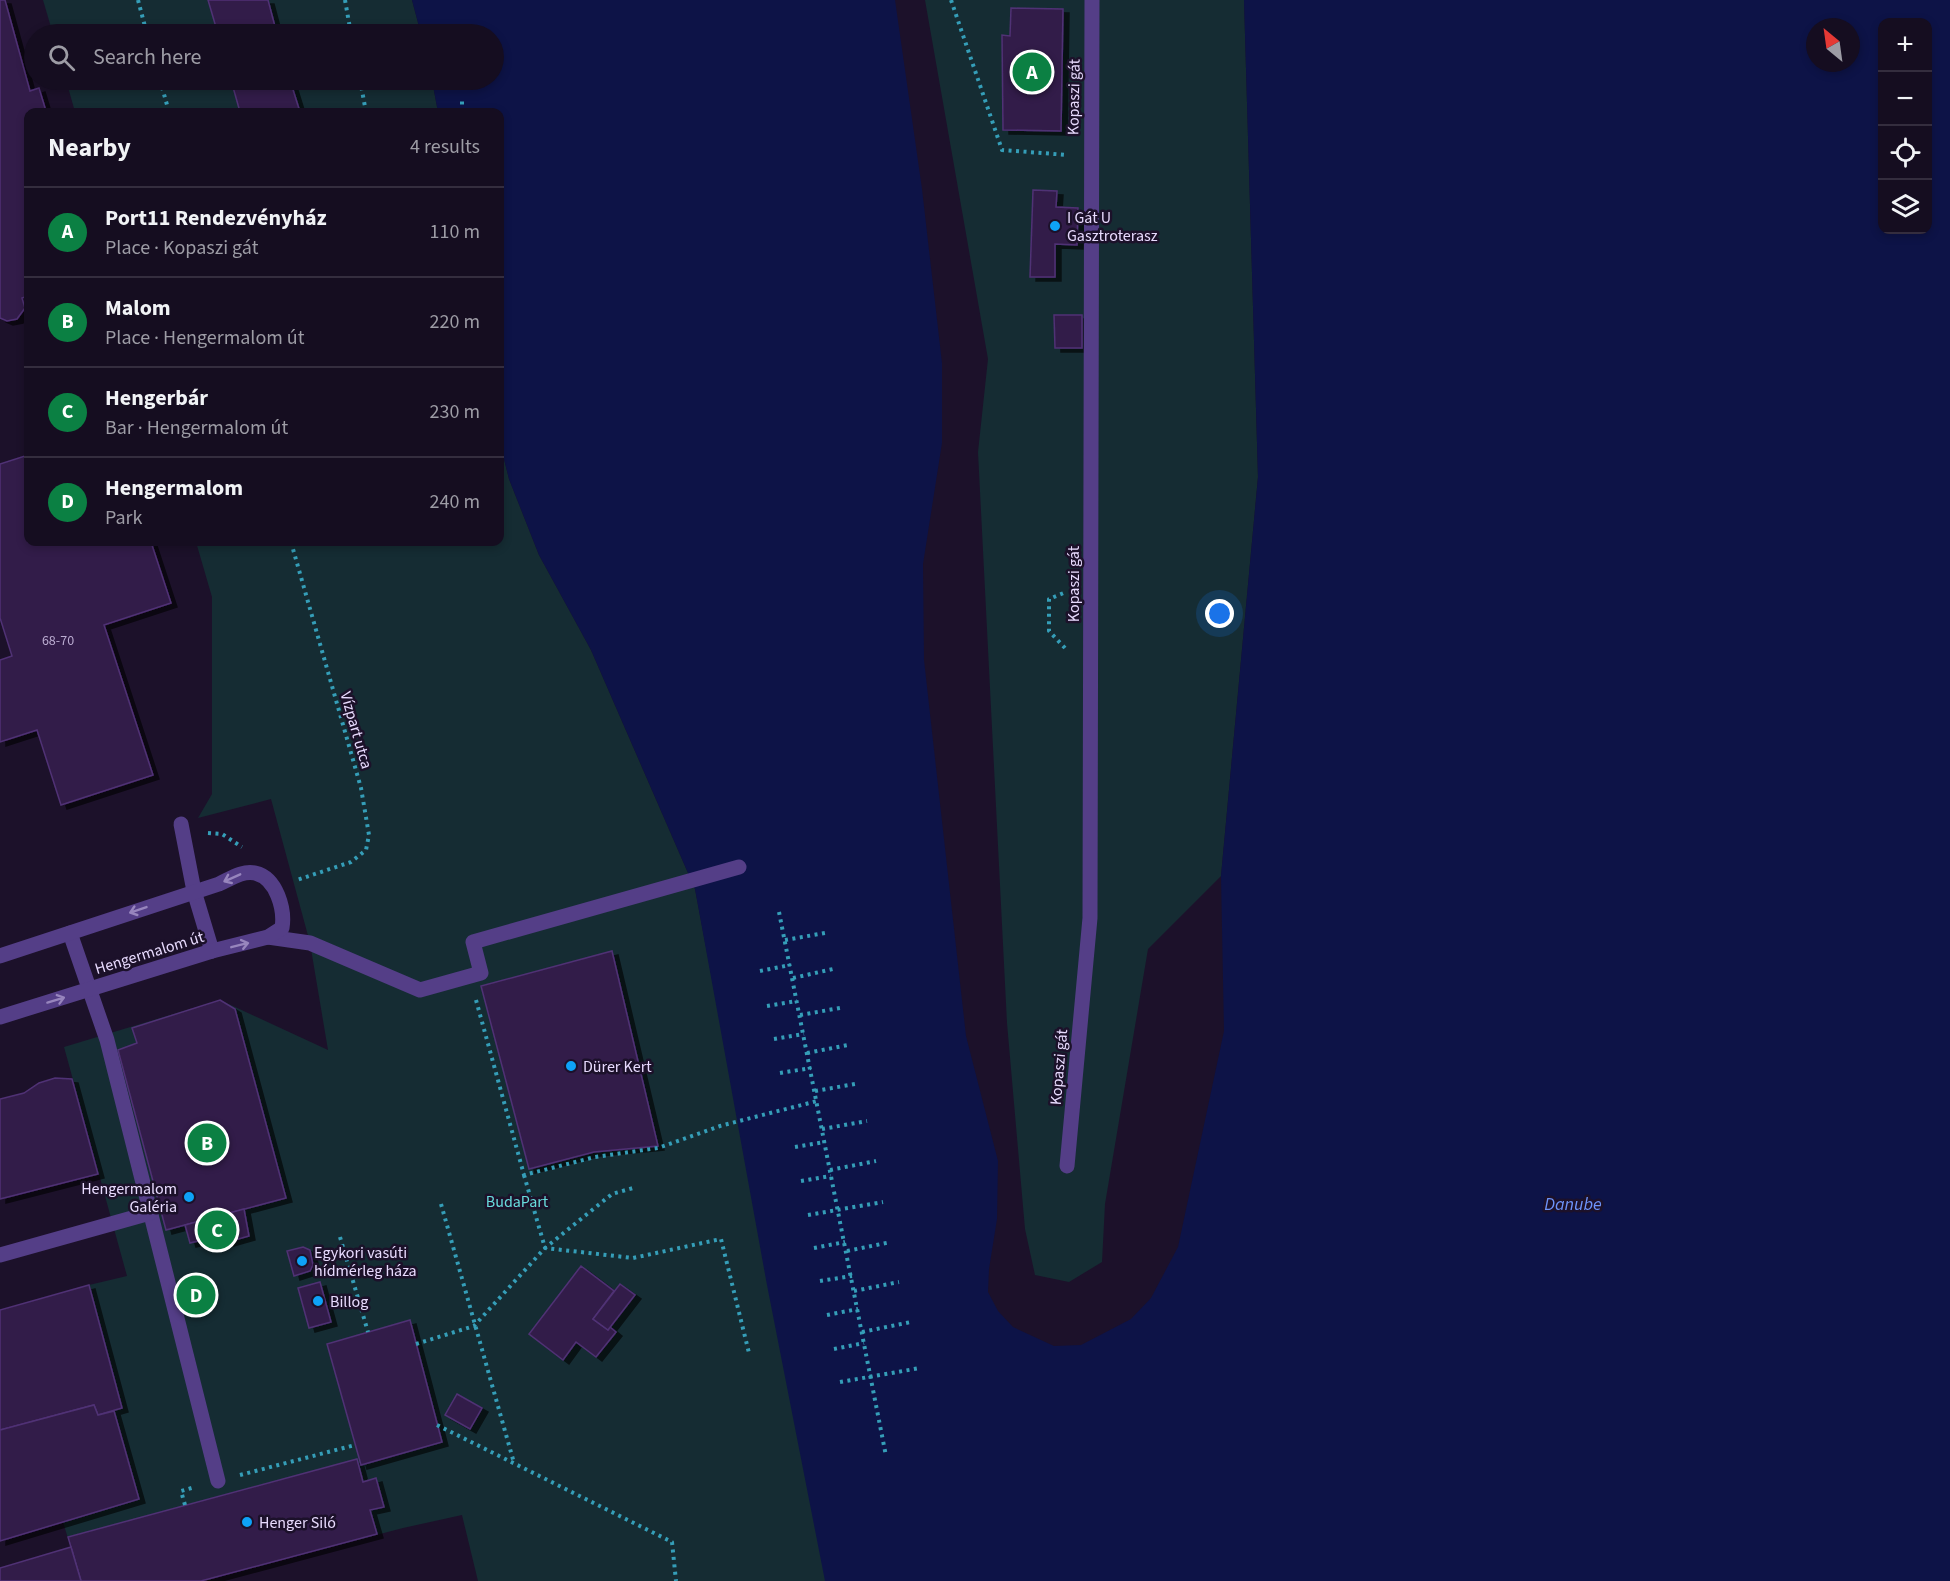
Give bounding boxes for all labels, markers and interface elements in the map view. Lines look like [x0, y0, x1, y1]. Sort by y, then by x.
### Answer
north arrow [1806, 18, 1860, 72]
map controls [1878, 18, 1932, 234]
button: + [1878, 18, 1932, 72]
search box [24, 24, 504, 90]
icon: search [45, 41, 78, 74]
text: Search here [93, 41, 201, 73]
pin: A [1012, 50, 1052, 94]
street label: Kopaszi gát [1062, 58, 1086, 135]
button: − [1878, 72, 1932, 126]
button: locate [1878, 126, 1932, 180]
text: Nearby [48, 129, 131, 166]
text: 4 results [410, 133, 480, 161]
button: layers [1878, 180, 1932, 234]
text: Port11 Rendezvényház [105, 202, 327, 234]
place label: I Gát U Gasztroterasz [1067, 207, 1158, 247]
text: A [62, 218, 73, 246]
text: 110 m [430, 218, 480, 246]
marker: I Gát U Gasztroterasz [1048, 219, 1062, 233]
text: Place · Kopaszi gát [105, 234, 258, 262]
text: Malom [105, 292, 171, 324]
text: B [61, 308, 74, 336]
text: 220 m [430, 308, 480, 336]
text: Place · Hengermalom út [105, 324, 304, 352]
text: Hengerbár [105, 382, 208, 414]
text: C [62, 398, 73, 426]
text: 230 m [430, 398, 480, 426]
text: Bar · Hengermalom út [105, 414, 288, 442]
text: Hengermalom [105, 472, 243, 504]
text: D [61, 488, 74, 516]
text: 240 m [430, 488, 480, 516]
text: Park [105, 504, 142, 532]
street label: Kopaszi gát [1063, 545, 1085, 622]
your location [1205, 599, 1234, 628]
house number: 68-70 [42, 631, 74, 651]
street label: Vízpart utca [335, 689, 378, 771]
one-way arrow [223, 873, 241, 884]
one-way arrow [129, 905, 148, 916]
street label: Hengermalom út [92, 926, 207, 980]
one-way arrow [230, 939, 249, 950]
one-way arrow [46, 994, 65, 1005]
street label: Kopaszi gát [1045, 1028, 1073, 1106]
place label: Dürer Kert [583, 1056, 652, 1078]
marker: Dürer Kert [564, 1059, 578, 1073]
pin: B [188, 1120, 226, 1166]
place label: Hengermalom Galéria [81, 1178, 177, 1218]
marker: Hengermalom Galéria [182, 1190, 196, 1204]
park label: BudaPart [486, 1191, 549, 1213]
water label: Danube [1544, 1192, 1602, 1217]
pin: C [198, 1208, 236, 1252]
place label: Egykori vasúti hídmérleg háza [314, 1242, 417, 1282]
marker: Egykori vasúti hídmérleg háza [295, 1254, 309, 1268]
pin: D [176, 1272, 216, 1318]
place label: Billog [330, 1291, 368, 1313]
marker: Billog [311, 1294, 325, 1308]
place label: Henger Siló [259, 1512, 336, 1534]
marker: Henger Siló [240, 1515, 254, 1529]

